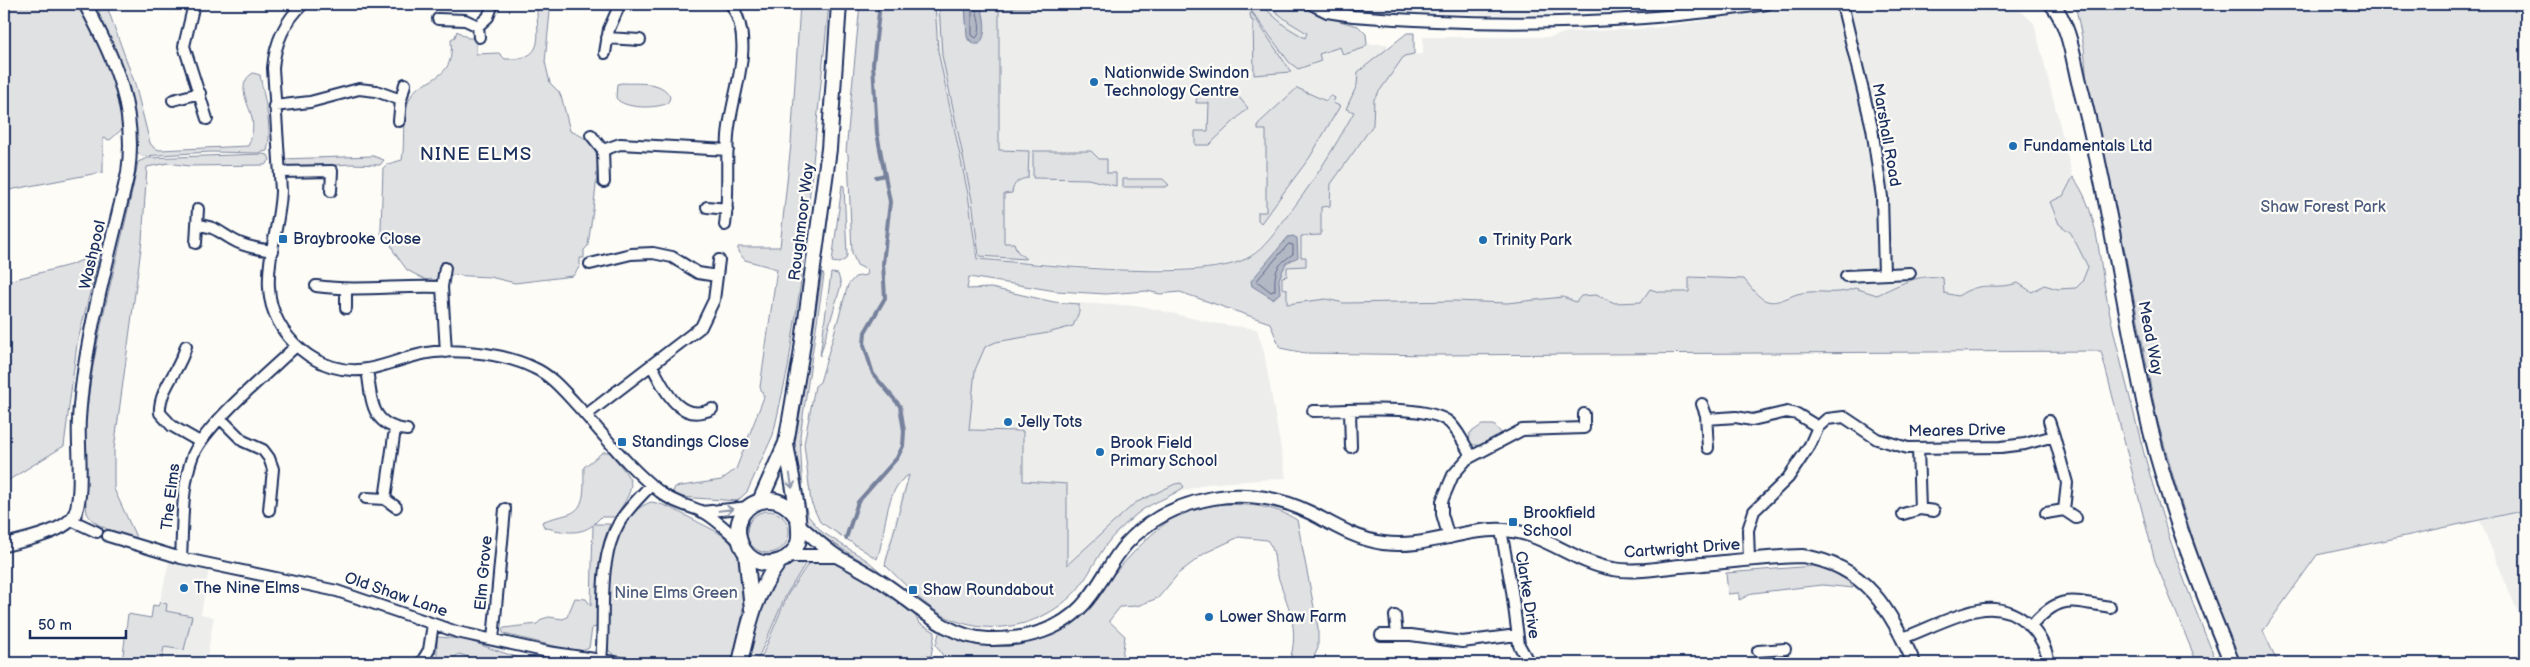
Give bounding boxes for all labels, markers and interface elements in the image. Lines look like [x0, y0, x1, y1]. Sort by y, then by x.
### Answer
place label: Nationwide Swindon Technology Centre [1104, 64, 1249, 101]
marker: Nationwide Swindon Technology Centre [1088, 76, 1100, 88]
street label: Marshall Road [1868, 82, 1904, 188]
place label: Fundamentals Ltd [2023, 137, 2152, 156]
marker: Fundamentals Ltd [2007, 140, 2019, 152]
district label: NINE ELMS [420, 143, 532, 166]
street label: Roughmoor Way [785, 161, 819, 282]
park label: Shaw Forest Park [2261, 198, 2386, 217]
street label: Washpool [76, 219, 110, 291]
place label: Braybrooke Close [293, 230, 422, 249]
place label: Trinity Park [1493, 231, 1572, 250]
marker: Braybrooke Close [277, 233, 289, 245]
marker: Trinity Park [1477, 234, 1489, 246]
street label: Mead Way [2134, 299, 2167, 377]
place label: Jelly Tots [1018, 413, 1082, 432]
marker: Jelly Tots [1002, 416, 1014, 428]
street label: Meares Drive [1908, 421, 2006, 441]
place label: Standings Close [632, 433, 749, 452]
place label: Brook Field Primary School [1110, 434, 1217, 471]
marker: Standings Close [616, 436, 628, 448]
marker: Brook Field Primary School [1094, 446, 1106, 458]
street label: The Elms [157, 462, 185, 531]
one-way arrow [786, 473, 796, 489]
place label: Brookfield School [1523, 504, 1595, 541]
one-way arrow [718, 505, 734, 515]
marker: Brookfield School [1507, 516, 1519, 528]
street label: Elm Grove [471, 534, 497, 611]
street label: Cartwright Drive [1623, 535, 1741, 563]
street label: Clarke Drive [1511, 550, 1543, 641]
street label: Old Shaw Lane [342, 568, 451, 622]
place label: The Nine Elms [194, 579, 300, 598]
place label: Shaw Roundabout [923, 581, 1054, 600]
marker: The Nine Elms [178, 582, 190, 594]
park label: Nine Elms Green [614, 584, 738, 603]
marker: Shaw Roundabout [907, 584, 919, 596]
scale bar [30, 607, 126, 639]
place label: Lower Shaw Farm [1219, 608, 1346, 627]
marker: Lower Shaw Farm [1203, 611, 1215, 623]
text: 50 m [38, 616, 72, 635]

